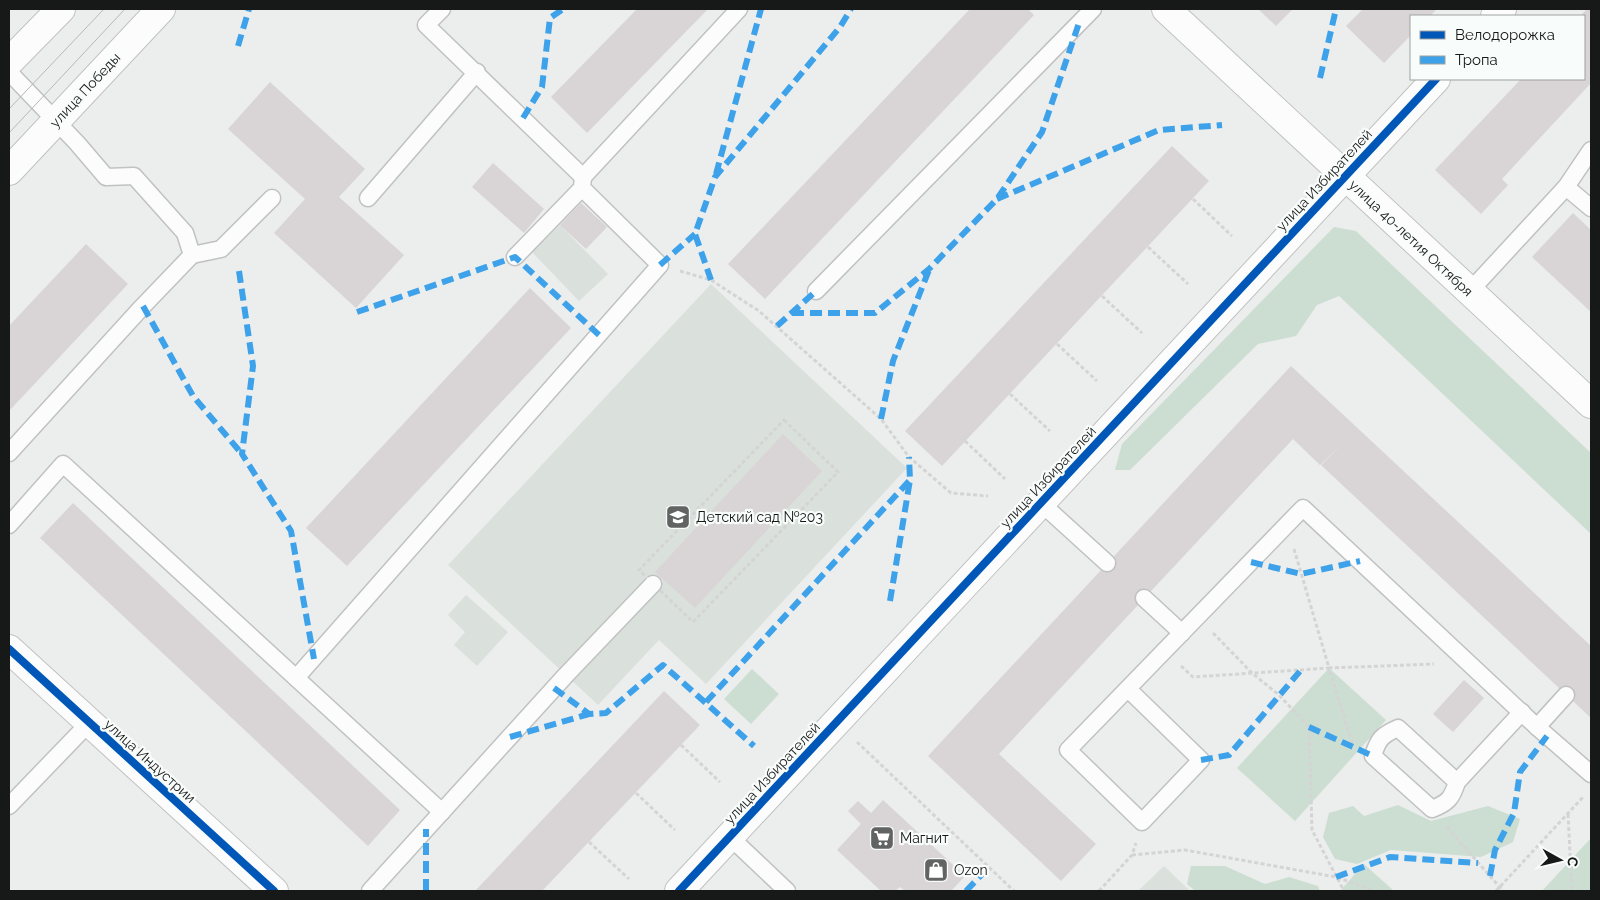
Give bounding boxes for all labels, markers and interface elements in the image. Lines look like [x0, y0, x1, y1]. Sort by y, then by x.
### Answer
legend [1410, 15, 1585, 80]
text: Велодорожка [1455, 26, 1555, 44]
street label: улица Победы [46, 49, 124, 131]
text: Тропа [1455, 51, 1498, 69]
street label: улица Избирателей [1273, 126, 1375, 234]
street label: улица 40-летия Октября [1346, 176, 1476, 300]
street label: улица Избирателей [997, 423, 1099, 531]
school or university icon: Детский сад №203 [665, 504, 691, 530]
place label: Детский сад №203 [696, 509, 823, 525]
street label: улица Индустрии [101, 716, 199, 806]
street label: улица Избирателей [721, 719, 823, 827]
supermarket icon: Магнит [869, 825, 895, 851]
place label: Магнит [900, 830, 949, 846]
north arrow [1535, 835, 1585, 885]
text: С [1564, 856, 1581, 868]
shop icon: Ozon [923, 857, 949, 883]
place label: Ozon [954, 862, 988, 878]

